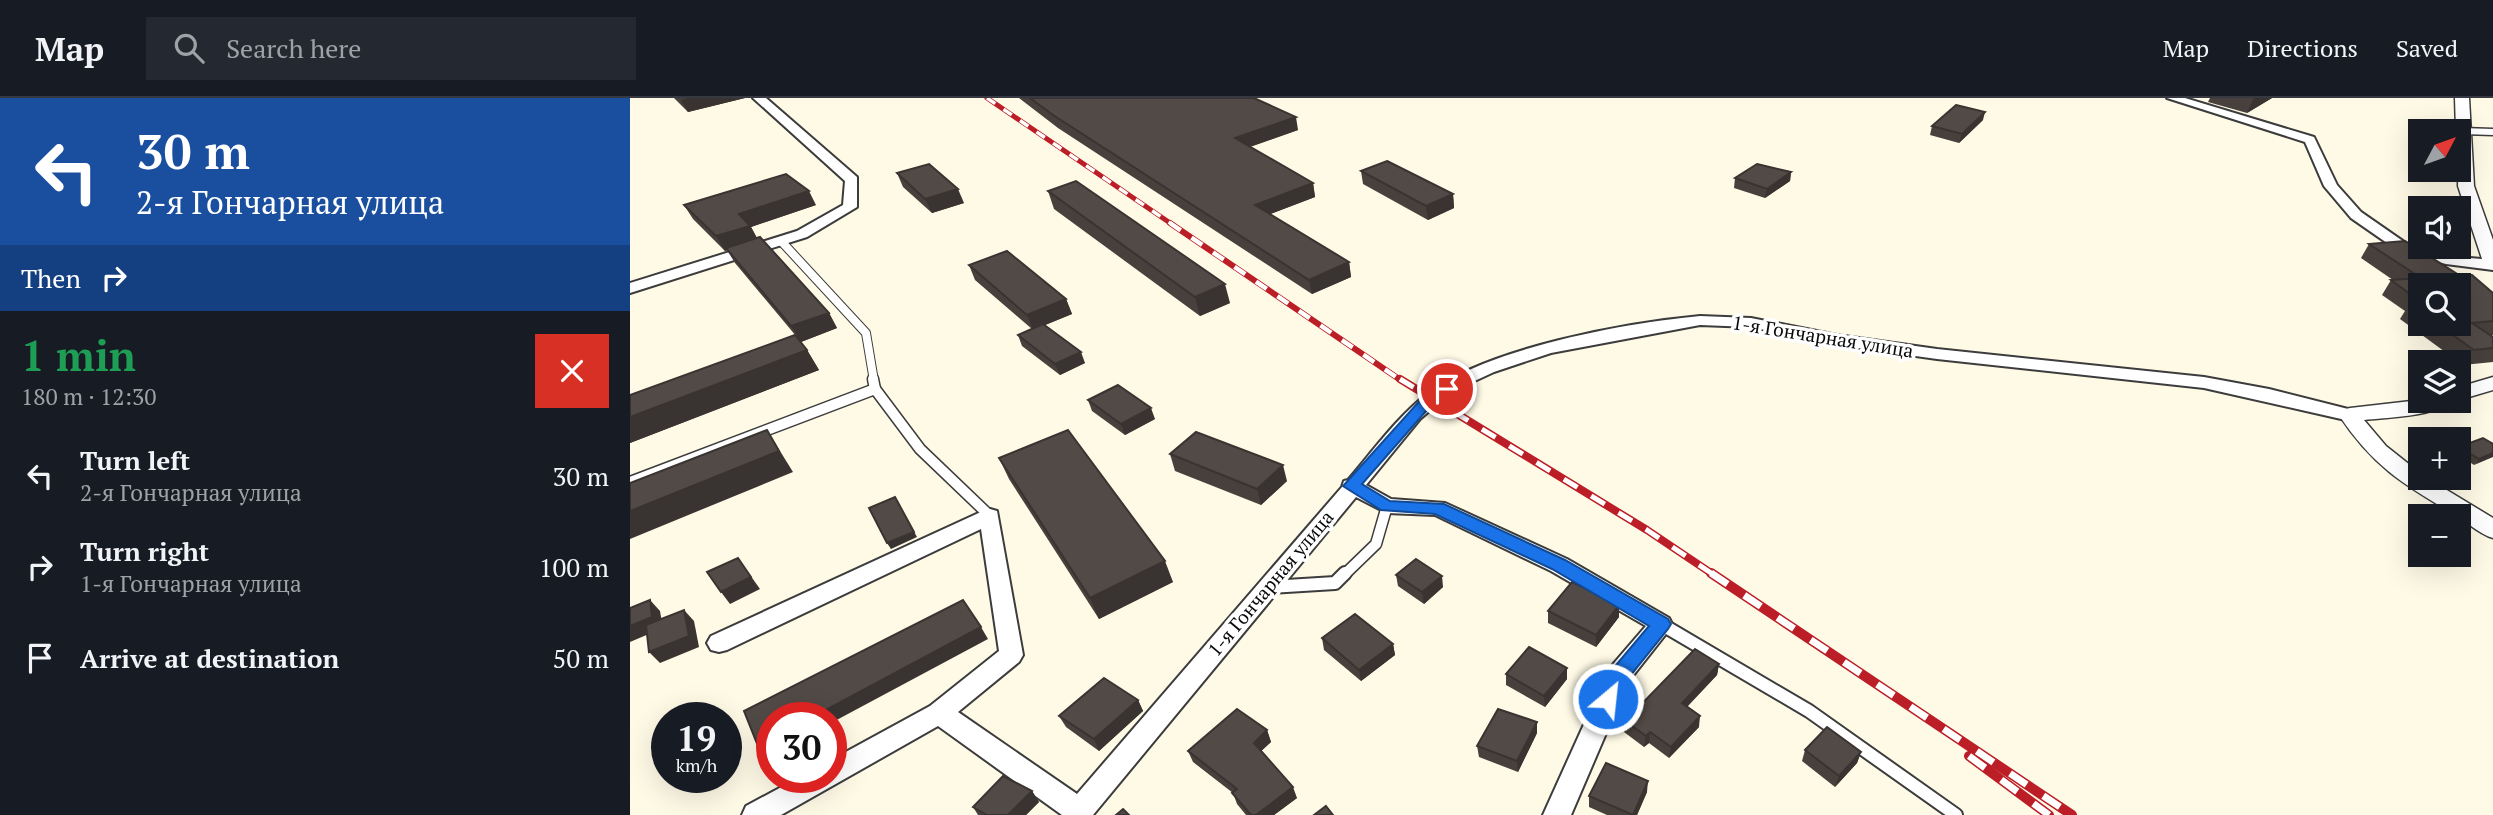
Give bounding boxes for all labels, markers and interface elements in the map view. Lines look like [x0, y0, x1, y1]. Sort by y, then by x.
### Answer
search box [146, 17, 636, 80]
text: Map [35, 27, 104, 70]
icon: search [170, 29, 208, 67]
text: Search here [226, 31, 361, 65]
text: Map [2163, 32, 2209, 64]
text: Directions [2247, 32, 2358, 64]
text: Saved [2396, 32, 2458, 64]
text: 30 m [136, 118, 250, 183]
north arrow [2408, 119, 2471, 182]
map controls [2408, 119, 2471, 567]
icon: left [21, 126, 112, 217]
text: 2-я Гончарная улица [136, 181, 444, 223]
button: sound [2408, 196, 2471, 259]
icon: right [95, 259, 133, 297]
text: Then [21, 261, 81, 295]
button: search [2408, 273, 2471, 336]
street label: 1-я Гончарная улица [1731, 309, 1916, 363]
text: 1 min [21, 327, 136, 383]
button: close [535, 334, 609, 408]
button: layers [2408, 350, 2471, 413]
pin [1417, 359, 1477, 419]
icon: arrive [1428, 370, 1466, 408]
text: 180 m · 12:30 [21, 381, 156, 412]
button: + [2408, 427, 2471, 490]
text: Turn left [80, 443, 190, 477]
icon: left [21, 457, 59, 495]
text: 30 m [553, 459, 609, 493]
text: 2-я Гончарная улица [80, 477, 302, 508]
button: − [2408, 504, 2471, 567]
street label: 1-я Гончарная улица [1202, 505, 1339, 661]
text: Turn right [80, 534, 209, 568]
icon: right [21, 548, 59, 586]
text: 100 m [539, 550, 609, 584]
text: 1-я Гончарная улица [80, 568, 302, 599]
icon: arrive [21, 639, 59, 677]
text: Arrive at destination [80, 641, 339, 675]
text: 50 m [553, 641, 609, 675]
position arrow [1571, 662, 1645, 736]
speed limit sign: 30 [756, 702, 847, 793]
text: 19 [677, 715, 716, 761]
text: km/h [676, 753, 717, 777]

